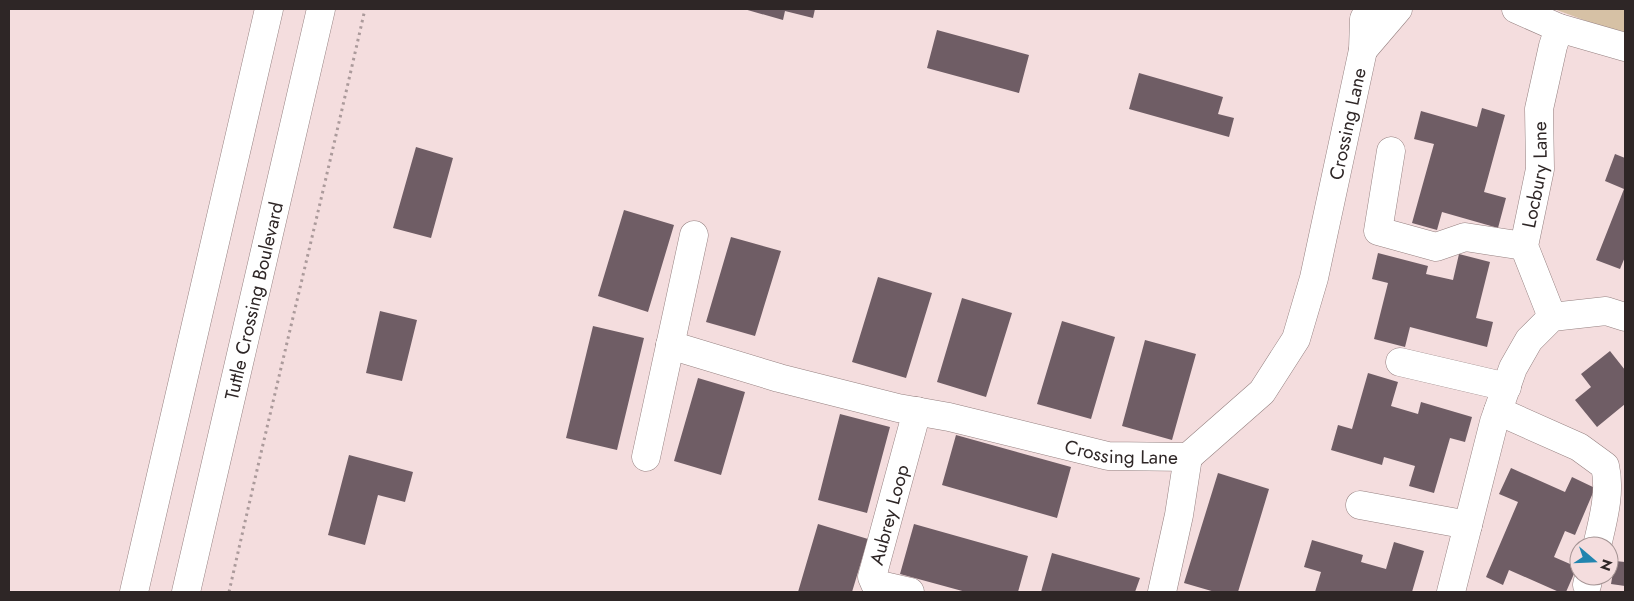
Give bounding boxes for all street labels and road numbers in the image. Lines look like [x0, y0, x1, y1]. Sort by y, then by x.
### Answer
street label: Crossing Lane [1322, 65, 1373, 182]
street label: Locbury Lane [1515, 121, 1554, 230]
street label: Tuttle Crossing Boulevard [218, 199, 290, 403]
street label: Crossing Lane [1062, 433, 1178, 471]
street label: Aubrey Loop [863, 462, 916, 568]

